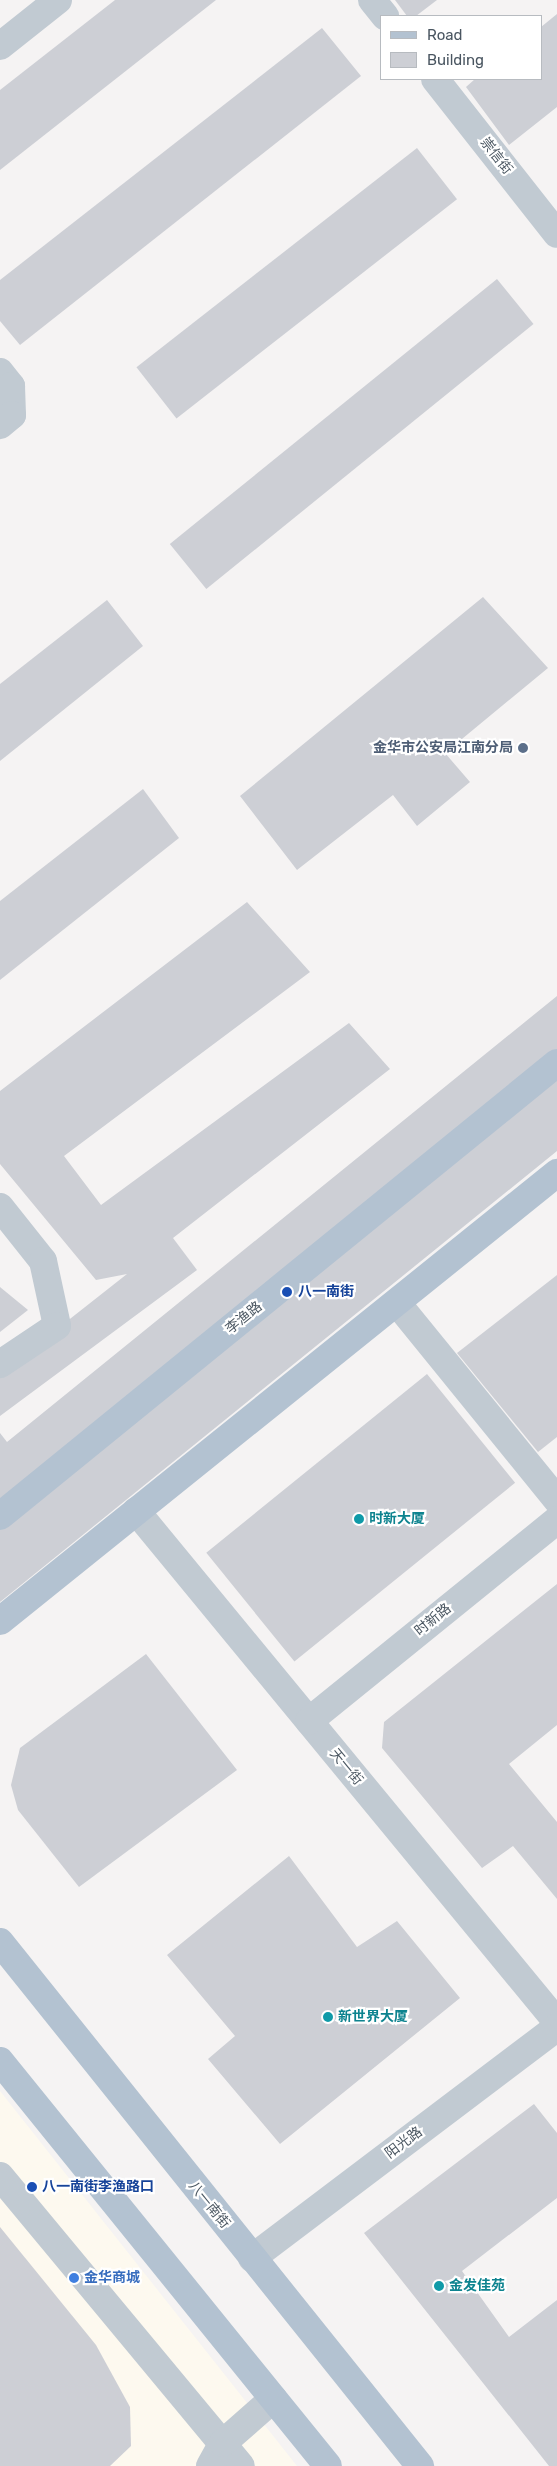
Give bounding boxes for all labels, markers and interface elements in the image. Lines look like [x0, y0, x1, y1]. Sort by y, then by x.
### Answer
legend [380, 15, 542, 80]
text: Road [427, 26, 463, 44]
text: Building [427, 51, 484, 69]
street label: 崇信街 [476, 134, 516, 178]
place label: 金华市公安局江南分局 [373, 740, 513, 756]
marker: 金华市公安局江南分局 [517, 742, 529, 754]
place label: 八一南街 [298, 1284, 354, 1300]
marker: 八一南街 [280, 1285, 294, 1299]
street label: 李渔路 [222, 1298, 266, 1338]
place label: 时新大厦 [369, 1511, 425, 1527]
marker: 时新大厦 [353, 1513, 365, 1525]
street label: 时新路 [411, 1600, 455, 1640]
street label: 天一街 [326, 1746, 366, 1788]
place label: 新世界大厦 [338, 2009, 408, 2025]
marker: 新世界大厦 [322, 2011, 334, 2023]
street label: 阳光路 [382, 2124, 426, 2162]
street label: 八一南街 [185, 2178, 233, 2232]
place label: 八一南街李渔路口 [42, 2179, 154, 2195]
marker: 八一南街李渔路口 [26, 2181, 38, 2193]
place label: 金华商城 [84, 2270, 140, 2286]
marker: 金华商城 [68, 2272, 80, 2284]
place label: 金发佳苑 [449, 2278, 505, 2294]
marker: 金发佳苑 [433, 2280, 445, 2292]

